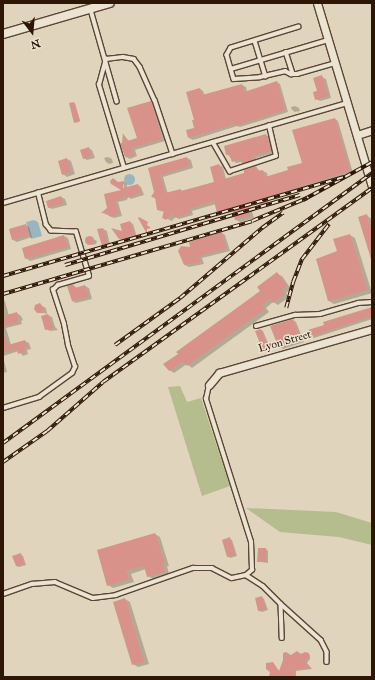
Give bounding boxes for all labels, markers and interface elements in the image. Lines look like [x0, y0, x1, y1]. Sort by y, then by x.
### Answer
north arrow [12, 12, 52, 52]
text: N [29, 36, 42, 52]
street label: Lyon Street [257, 328, 313, 356]

